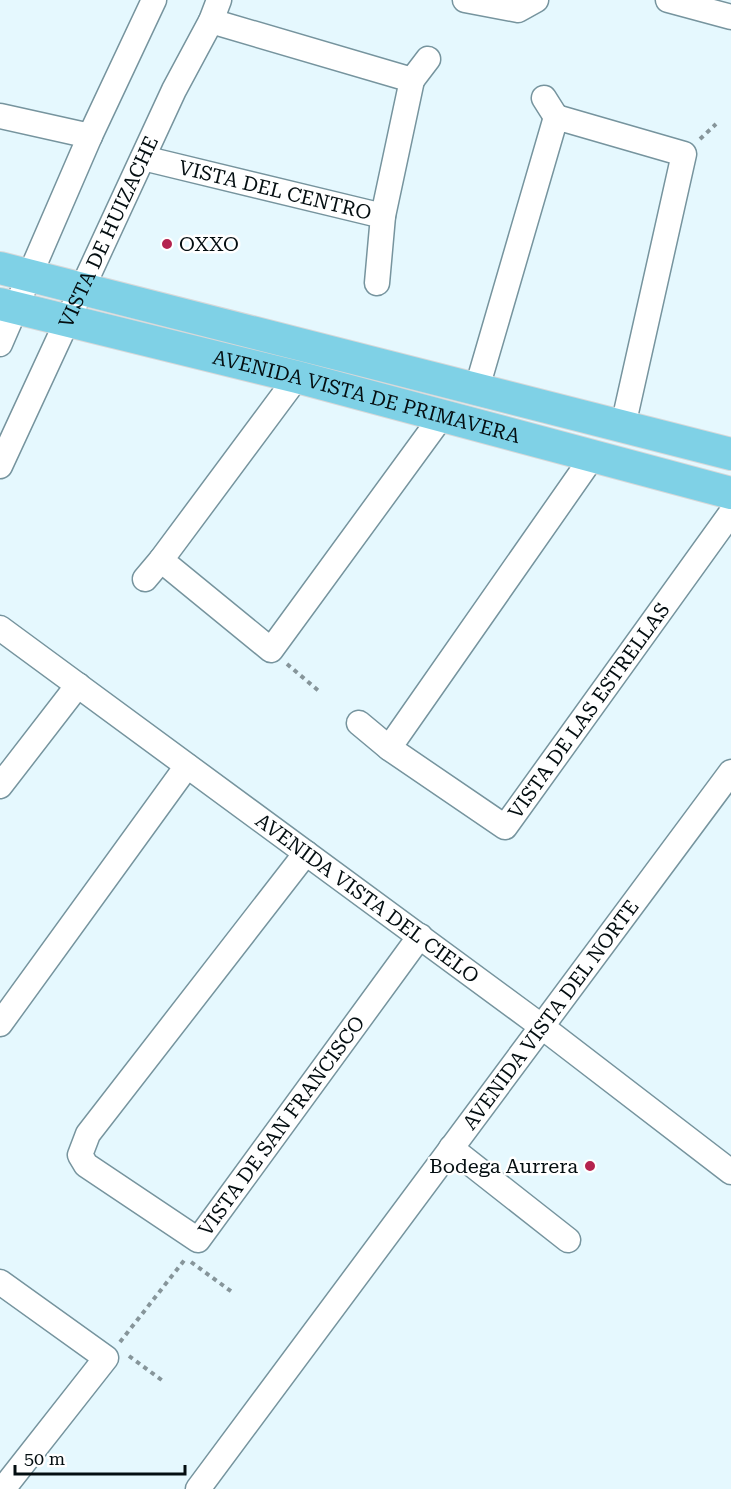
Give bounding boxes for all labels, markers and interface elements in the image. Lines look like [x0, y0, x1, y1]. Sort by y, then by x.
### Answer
street label: VISTA DE HUIZACHE [54, 132, 163, 332]
street label: VISTA DEL CENTRO [176, 155, 374, 225]
place label: OXXO [179, 232, 239, 256]
marker: OXXO [160, 237, 174, 251]
street label: AVENIDA VISTA DE PRIMAVERA [210, 345, 523, 448]
street label: VISTA DE LAS ESTRELLAS [503, 598, 675, 823]
street label: AVENIDA VISTA DEL CIELO [251, 808, 484, 988]
street label: AVENIDA VISTA DEL NORTE [457, 895, 644, 1134]
street label: VISTA DE SAN FRANCISCO [193, 1011, 370, 1240]
place label: Bodega Aurrera [429, 1154, 578, 1178]
marker: Bodega Aurrera [583, 1159, 597, 1173]
scale bar [15, 1438, 184, 1476]
text: 50 m [24, 1448, 65, 1469]

